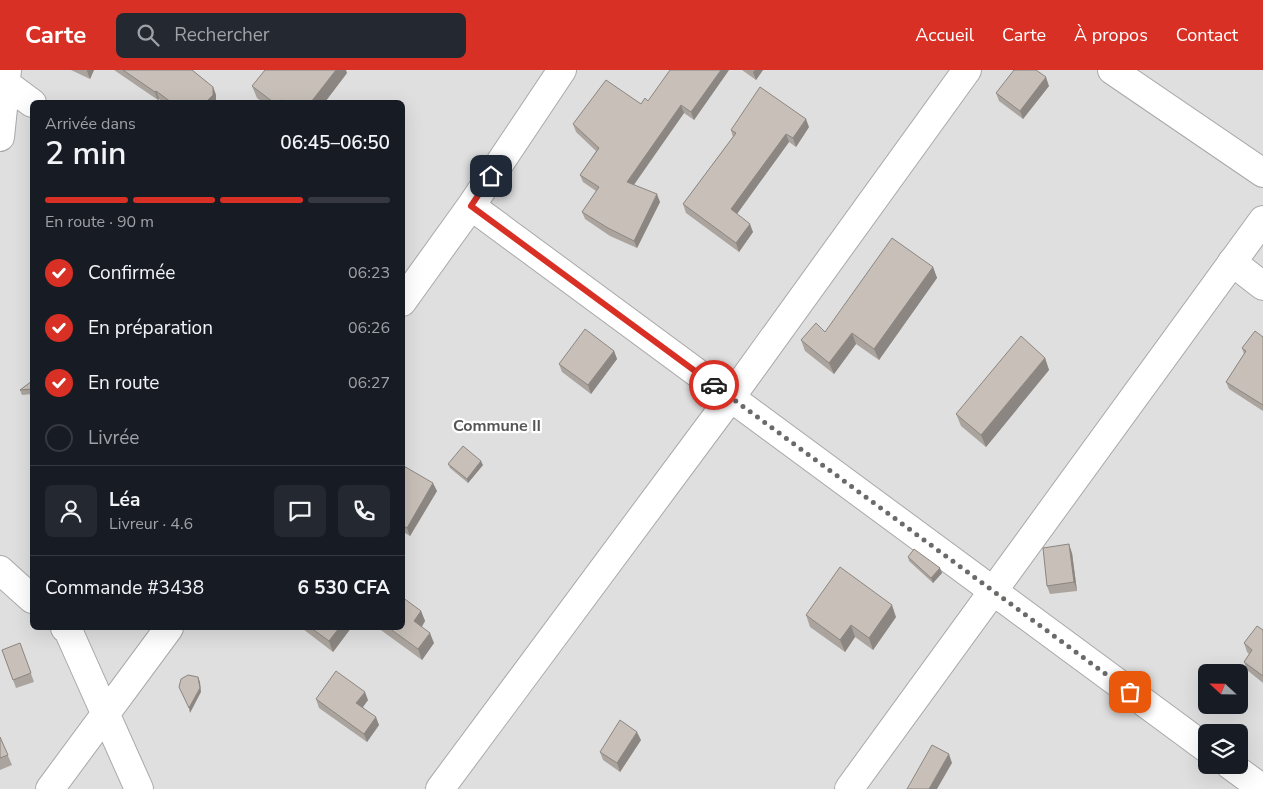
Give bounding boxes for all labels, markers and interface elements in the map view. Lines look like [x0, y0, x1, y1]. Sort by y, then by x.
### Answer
search box [116, 13, 466, 58]
text: Carte [25, 19, 86, 51]
icon: search [134, 21, 162, 49]
text: Rechercher [174, 22, 270, 48]
text: Accueil [915, 23, 974, 47]
text: Carte [1002, 23, 1046, 47]
text: À propos [1074, 23, 1148, 47]
text: Contact [1176, 23, 1238, 47]
text: Arrivée dans [45, 113, 136, 135]
text: 06:45–06:50 [280, 130, 390, 156]
text: 2 min [45, 132, 127, 175]
pin [470, 155, 512, 197]
icon: home [477, 162, 505, 190]
text: En route · 90 m [45, 211, 154, 233]
icon: check [45, 259, 73, 287]
text: Confirmée [88, 260, 175, 286]
text: 06:23 [348, 262, 390, 284]
icon: check [45, 314, 73, 342]
text: En préparation [88, 315, 213, 341]
text: 06:26 [348, 317, 390, 339]
courier [689, 360, 739, 410]
icon: check [45, 369, 73, 397]
text: En route [88, 370, 159, 396]
icon: car [700, 371, 728, 399]
text: 06:27 [348, 372, 390, 394]
district label: Commune II [453, 415, 541, 437]
text: Livrée [88, 425, 139, 451]
button: person [45, 485, 97, 537]
button: chat [274, 485, 326, 537]
button: phone [338, 485, 390, 537]
text: Léa [109, 487, 140, 513]
text: Livreur · 4.6 [109, 513, 193, 535]
text: Commande #3438 [45, 575, 204, 601]
text: 6 530 CFA [297, 575, 390, 601]
north arrow [1198, 664, 1248, 714]
map controls [1198, 664, 1248, 774]
pin [1109, 671, 1151, 713]
icon: bag [1116, 678, 1144, 706]
button: layers [1198, 724, 1248, 774]

